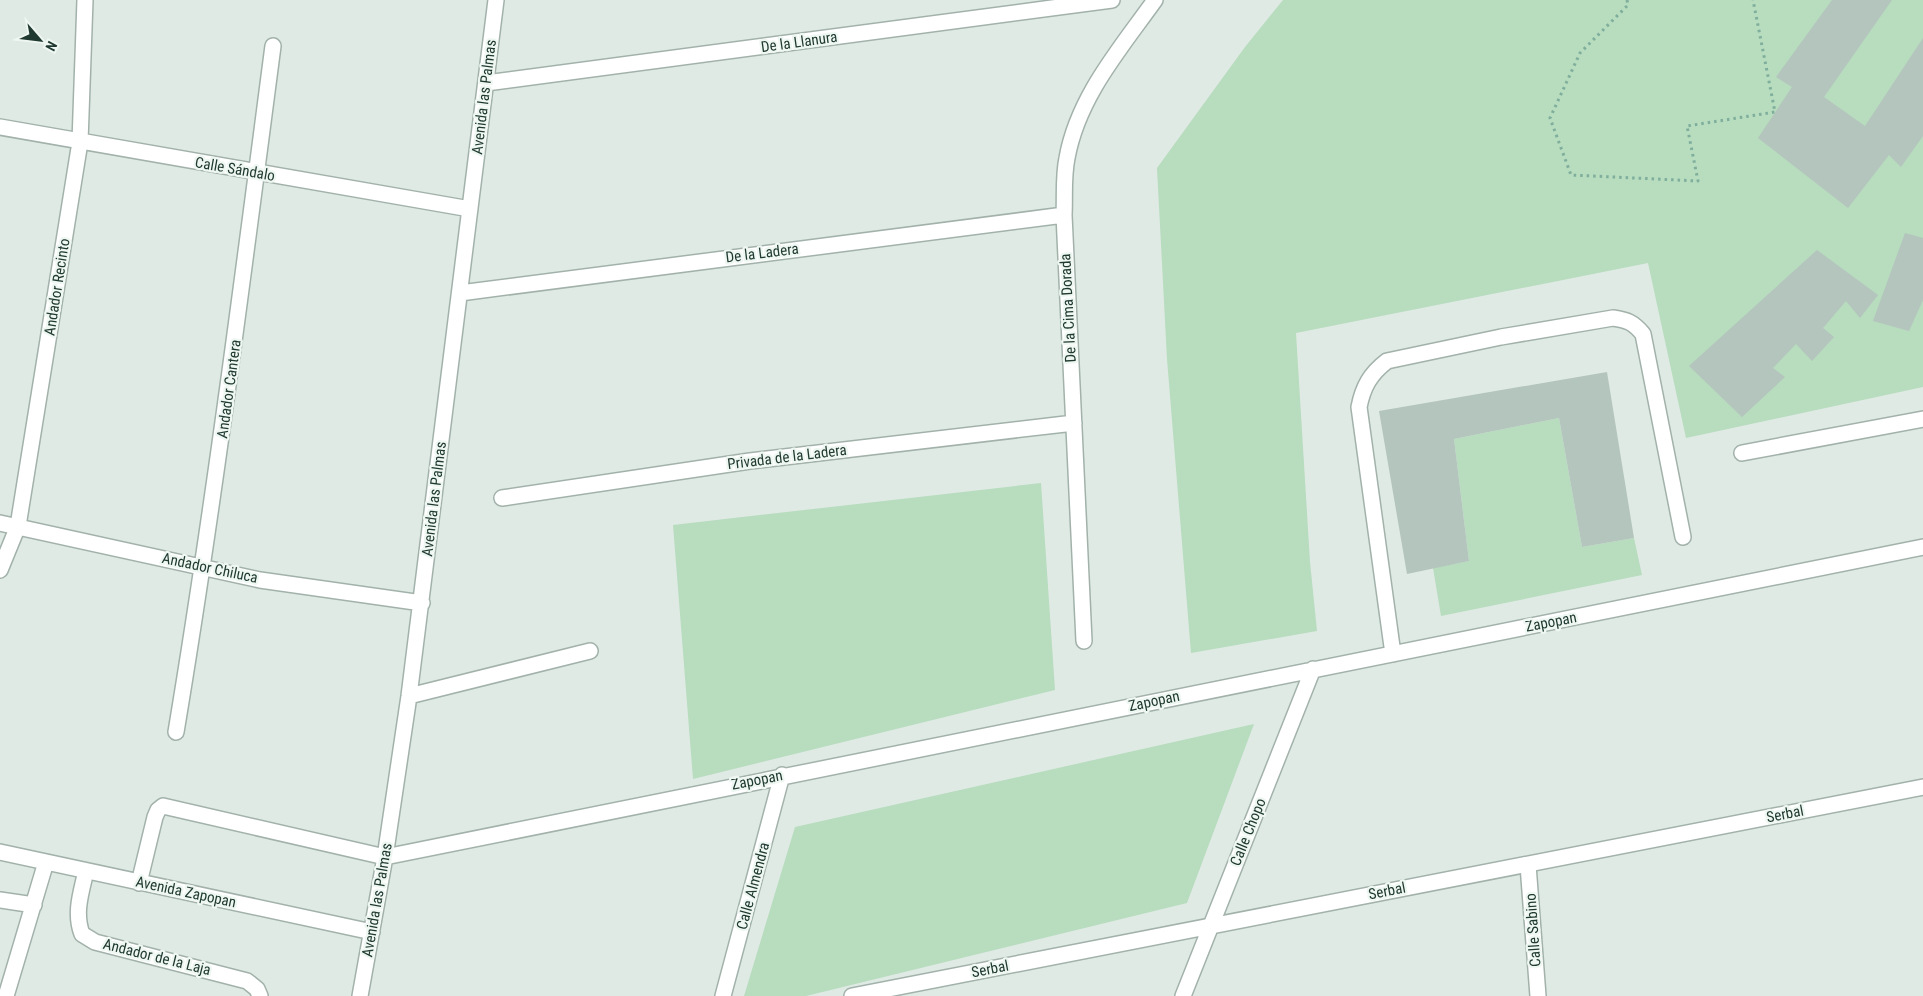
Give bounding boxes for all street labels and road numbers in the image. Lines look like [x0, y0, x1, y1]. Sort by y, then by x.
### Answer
street label: De la Llanura [760, 28, 838, 56]
street label: Avenida las Palmas [468, 38, 500, 155]
street label: Calle Sándalo [194, 153, 276, 185]
street label: Andador Recinto [40, 237, 74, 337]
street label: De la Ladera [724, 240, 800, 266]
street label: De la Cima Dorada [1056, 253, 1080, 363]
street label: Andador Cantera [213, 339, 245, 439]
street label: Avenida las Palmas [418, 440, 450, 557]
street label: Privada de la Ladera [726, 441, 848, 473]
street label: Andador Chiluca [160, 549, 260, 587]
street label: Zapopan [1524, 608, 1578, 636]
street label: Zapopan [1127, 687, 1181, 715]
street label: Zapopan [730, 766, 784, 794]
street label: Calle Chopo [1226, 796, 1270, 868]
street label: Serbal [1765, 802, 1805, 826]
street label: Calle Almendra [733, 840, 773, 932]
street label: Avenida las Palmas [358, 841, 396, 958]
street label: Avenida Zapopan [134, 873, 238, 911]
street label: Serbal [1367, 879, 1407, 903]
street label: Calle Sabino [1521, 893, 1545, 967]
street label: Andador de la Laja [101, 935, 213, 979]
street label: Serbal [970, 957, 1010, 981]

